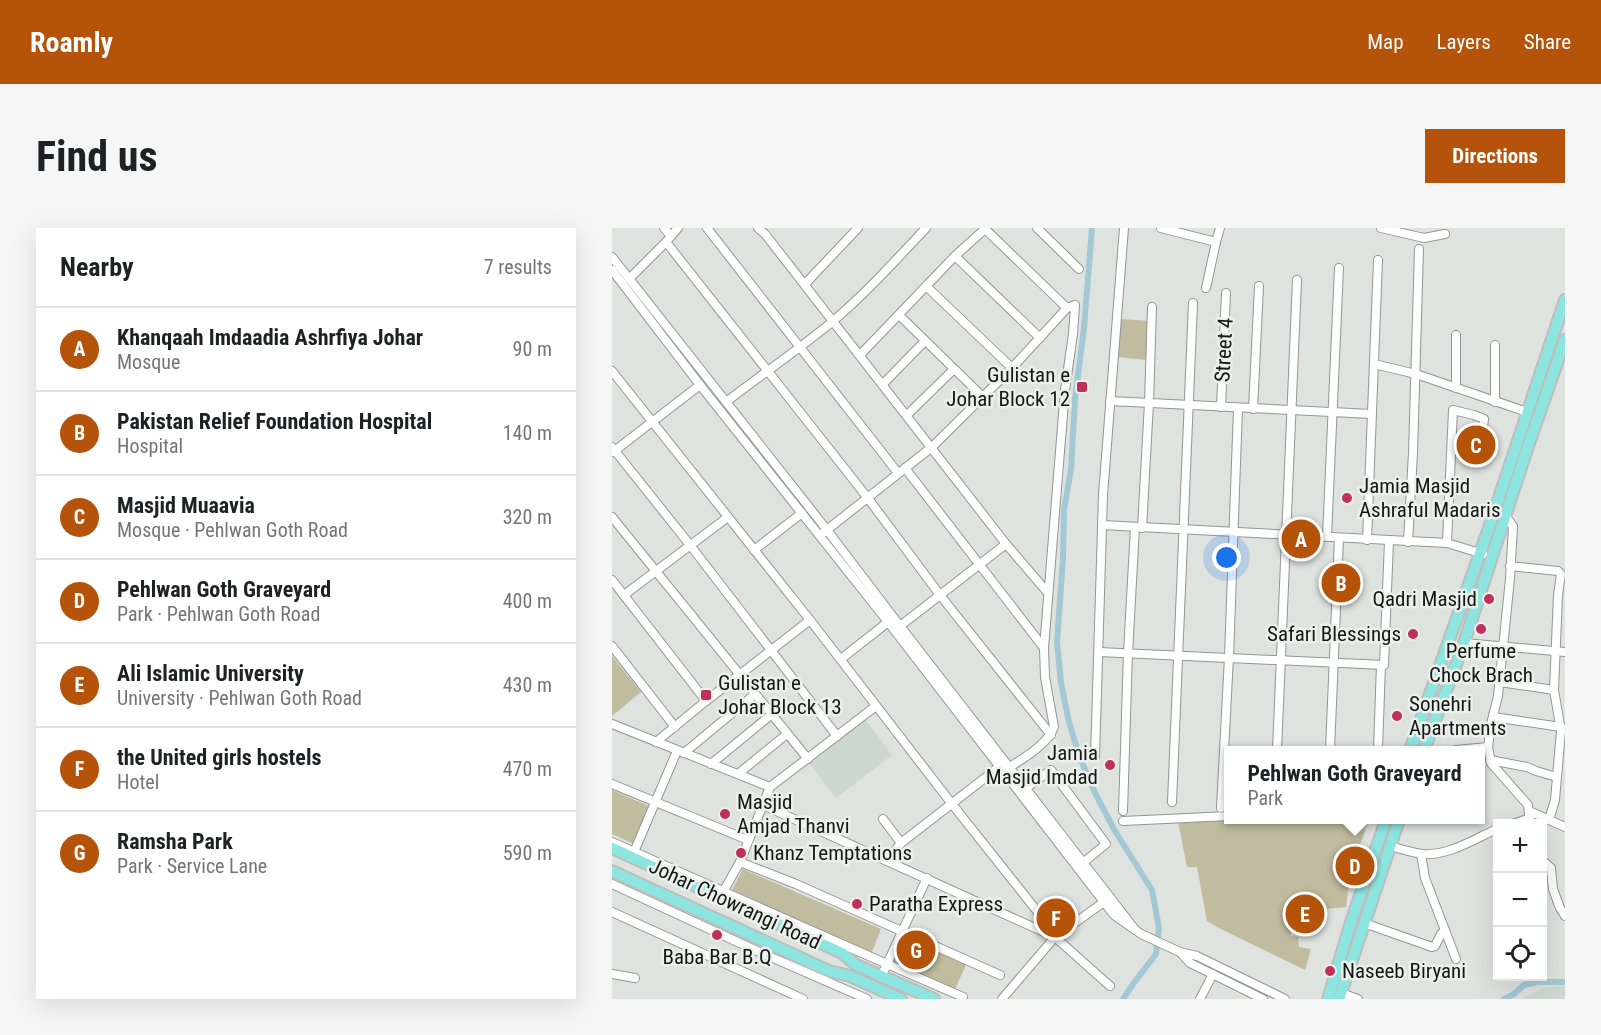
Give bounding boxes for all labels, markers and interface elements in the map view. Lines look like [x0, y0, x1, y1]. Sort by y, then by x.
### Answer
text: Roamly [30, 26, 113, 59]
text: Map [1367, 30, 1404, 54]
text: Layers [1437, 30, 1491, 54]
text: Share [1524, 30, 1571, 54]
button: Directions [1425, 129, 1565, 183]
text: Find us [36, 132, 157, 181]
text: Nearby [60, 252, 134, 282]
text: 7 results [484, 255, 552, 279]
street label: Street 4 [1210, 317, 1238, 383]
text: Khanqaah Imdaadia Ashrfiya Johar [117, 325, 423, 350]
text: A [74, 337, 85, 361]
text: 90 m [513, 337, 552, 361]
text: Mosque [117, 350, 180, 374]
place label: Gulistan e Johar Block 12 [946, 363, 1070, 411]
marker: Gulistan e Johar Block 12 [1075, 380, 1089, 394]
text: Pakistan Relief Foundation Hospital [117, 409, 432, 434]
text: B [74, 421, 85, 445]
text: 140 m [503, 421, 552, 445]
pin: C [1456, 422, 1496, 468]
text: Hospital [117, 434, 183, 458]
place label: Jamia Masjid Ashraful Madaris [1359, 474, 1501, 522]
marker: Jamia Masjid Ashraful Madaris [1340, 491, 1354, 505]
text: Masjid Muaavia [117, 493, 255, 518]
text: C [74, 505, 85, 529]
text: 320 m [503, 505, 552, 529]
pin: A [1282, 516, 1320, 562]
text: Mosque · Pehlwan Goth Road [117, 518, 348, 542]
your location [1212, 543, 1241, 572]
pin: B [1322, 560, 1360, 606]
text: Pehlwan Goth Graveyard [117, 577, 331, 602]
place label: Qadri Masjid [1372, 587, 1477, 611]
text: D [74, 589, 85, 613]
text: 400 m [503, 589, 552, 613]
marker: Qadri Masjid [1482, 592, 1496, 606]
text: Park · Pehlwan Goth Road [117, 602, 320, 626]
place label: Safari Blessings [1267, 622, 1401, 646]
marker: Perfume Chock Brach [1474, 622, 1488, 636]
marker: Safari Blessings [1406, 627, 1420, 641]
place label: Perfume Chock Brach [1429, 639, 1533, 687]
text: Ali Islamic University [117, 661, 304, 686]
place label: Gulistan e Johar Block 13 [718, 671, 842, 719]
text: E [75, 673, 84, 697]
text: 430 m [503, 673, 552, 697]
text: University · Pehlwan Goth Road [117, 686, 362, 710]
marker: Gulistan e Johar Block 13 [699, 688, 713, 702]
place label: Sonehri Apartments [1409, 692, 1506, 740]
marker: Sonehri Apartments [1390, 709, 1404, 723]
place label: Jamia Masjid Imdad [986, 741, 1098, 789]
text: the United girls hostels [117, 745, 321, 770]
popup [1224, 746, 1485, 824]
text: F [75, 757, 84, 781]
text: 470 m [503, 757, 552, 781]
marker: Jamia Masjid Imdad [1103, 758, 1117, 772]
text: Pehlwan Goth Graveyard [1247, 761, 1462, 786]
text: Hotel [117, 770, 159, 794]
text: Park [1247, 786, 1283, 810]
place label: Masjid Amjad Thanvi [737, 790, 850, 838]
marker: Masjid Amjad Thanvi [718, 807, 732, 821]
map controls [1493, 819, 1547, 981]
button: + [1493, 819, 1547, 873]
text: Ramsha Park [117, 829, 233, 854]
text: G [74, 841, 85, 865]
text: 590 m [503, 841, 552, 865]
place label: Khanz Temptations [753, 841, 912, 865]
pin: D [1336, 844, 1374, 888]
marker: Khanz Temptations [734, 846, 748, 860]
text: Park · Service Lane [117, 854, 267, 878]
street label: Johar Chowrangi Road [645, 854, 825, 954]
button: − [1493, 873, 1547, 927]
place label: Paratha Express [869, 892, 1003, 916]
pin: E [1286, 892, 1324, 936]
pin: F [1036, 896, 1076, 940]
marker: Paratha Express [850, 897, 864, 911]
button: locate [1493, 927, 1547, 981]
marker: Baba Bar B.Q [710, 928, 724, 942]
pin: G [896, 928, 936, 972]
place label: Baba Bar B.Q [662, 945, 772, 969]
place label: Naseeb Biryani [1342, 959, 1466, 983]
marker: Naseeb Biryani [1323, 964, 1337, 978]

